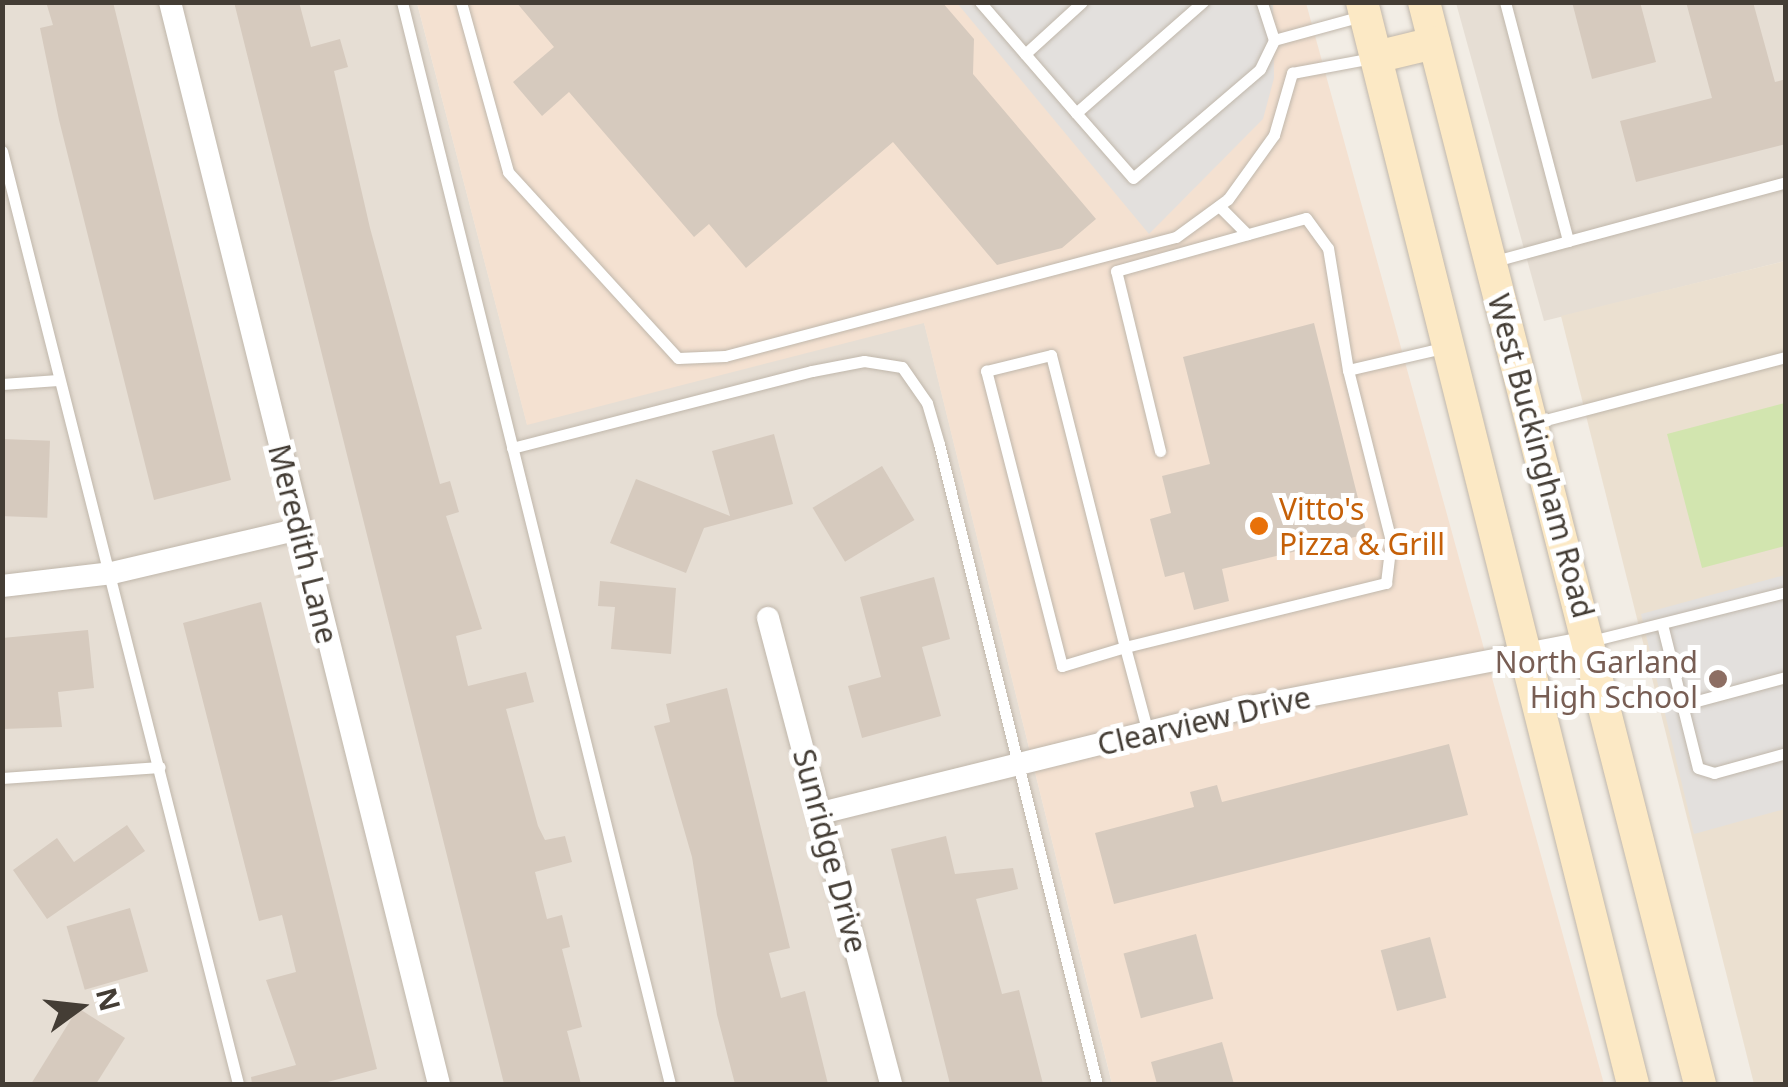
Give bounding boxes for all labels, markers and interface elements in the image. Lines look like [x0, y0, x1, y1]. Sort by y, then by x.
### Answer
street label: West Buckingham Road [1480, 290, 1602, 622]
street label: Meredith Lane [261, 441, 345, 647]
place label: Vitto's Pizza & Grill [1279, 491, 1445, 562]
marker: Vitto's Pizza & Grill [1248, 515, 1270, 537]
place label: North Garland High School [1495, 644, 1698, 714]
marker: North Garland High School [1707, 668, 1729, 690]
street label: Clearview Drive [1094, 679, 1314, 763]
street label: Sunridge Drive [786, 745, 874, 957]
north arrow [30, 957, 130, 1057]
text: N [88, 983, 130, 1015]

